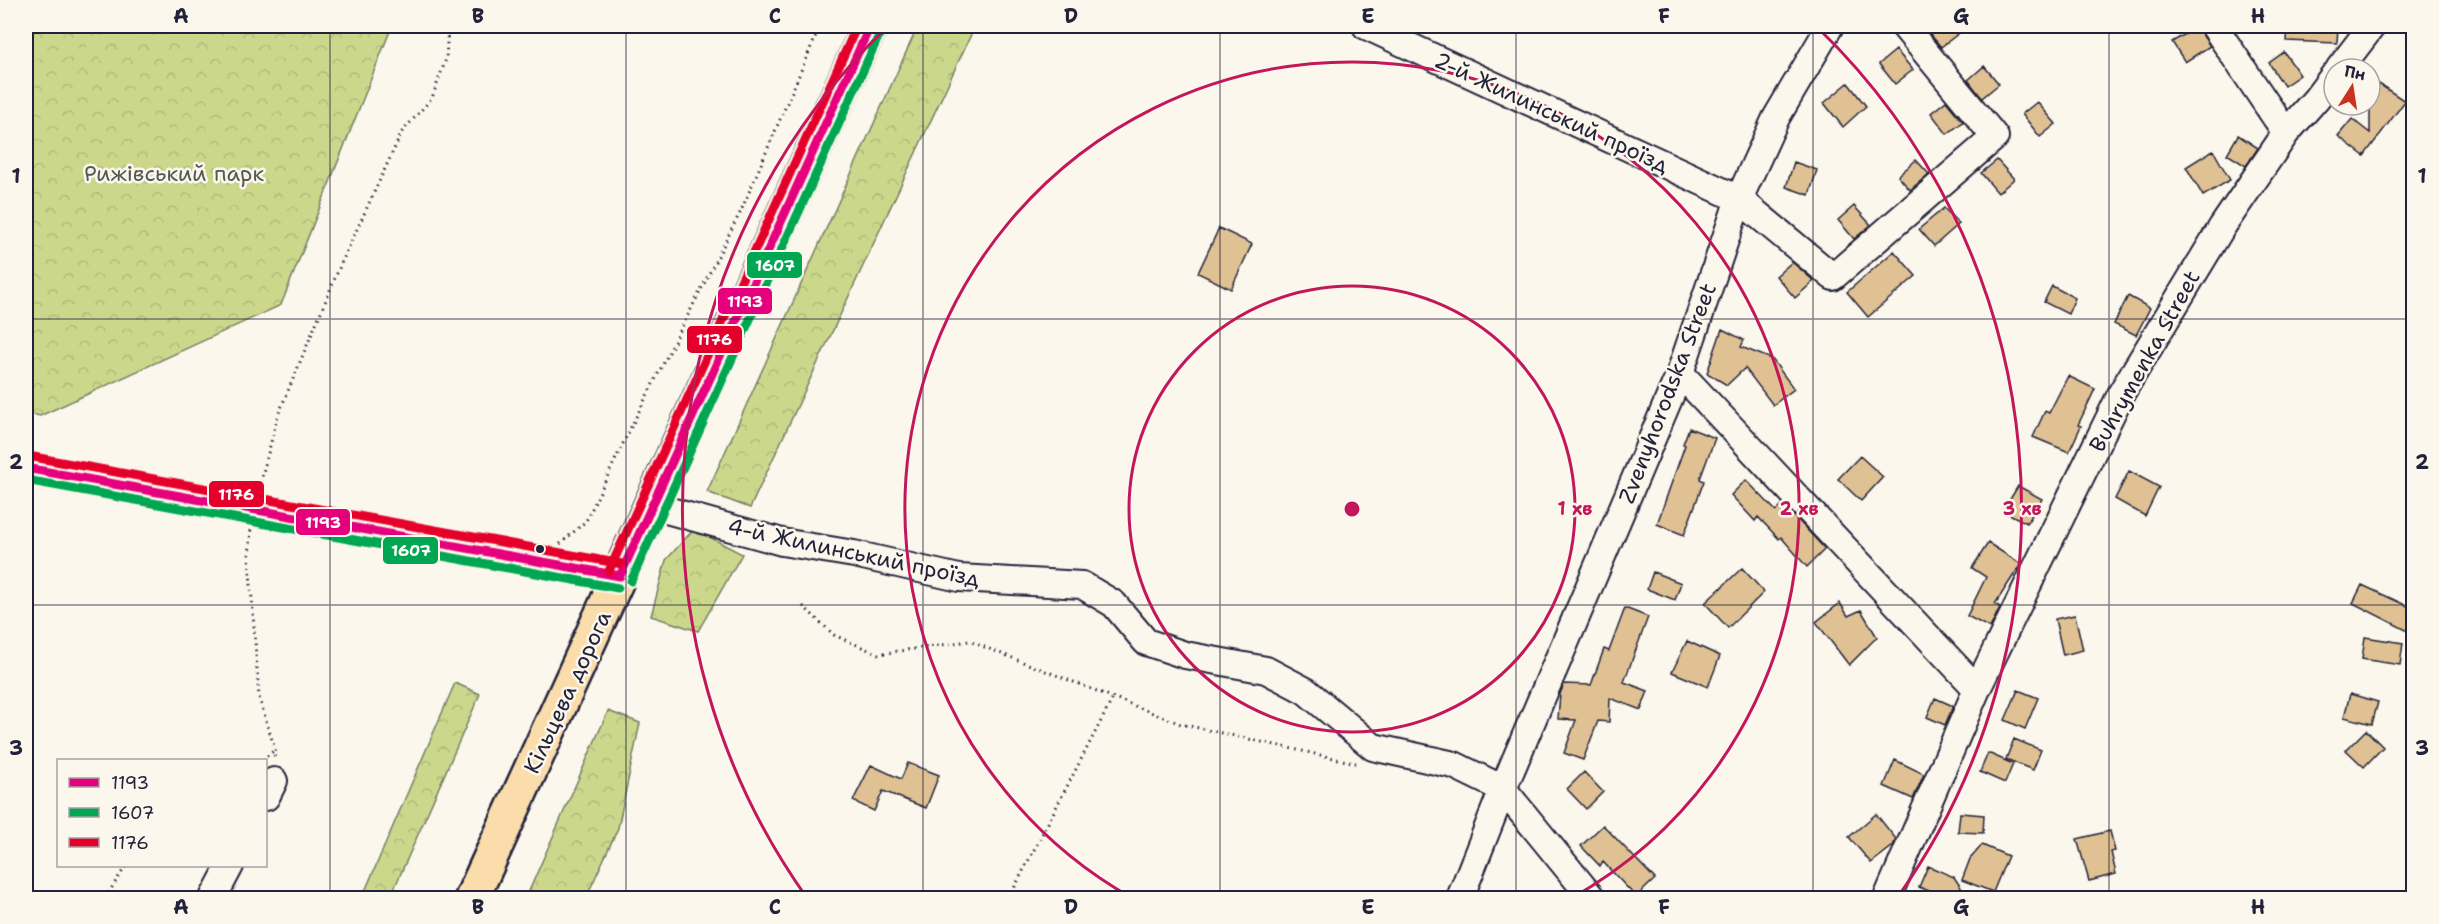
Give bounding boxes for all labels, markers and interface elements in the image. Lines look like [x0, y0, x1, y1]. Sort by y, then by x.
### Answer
text: A [173, 3, 189, 29]
text: B [472, 3, 484, 29]
text: C [769, 3, 781, 29]
text: D [1064, 3, 1078, 29]
text: E [1361, 3, 1375, 29]
text: F [1658, 3, 1670, 29]
text: G [1953, 3, 1969, 29]
text: H [2251, 3, 2265, 29]
street label: 2-й Жилинський проїзд [1430, 45, 1674, 180]
north arrow [2322, 57, 2382, 117]
text: Пн [2342, 60, 2368, 85]
park label: Рижівський парк [84, 159, 264, 188]
text: 1 [11, 163, 21, 189]
text: 1 [2417, 163, 2427, 189]
line badge: 1607 [746, 251, 803, 279]
text: 1607 [755, 255, 795, 276]
street label: Buhrymenka Street [2082, 265, 2206, 457]
street label: Zvenyhorodska Street [1612, 279, 1723, 507]
line badge: 1193 [717, 287, 773, 315]
text: 1193 [727, 291, 763, 312]
line badge: 1176 [686, 325, 743, 354]
text: 1176 [696, 329, 732, 350]
text: 2 [9, 449, 23, 475]
text: 2 [2415, 449, 2429, 475]
line badge: 1176 [208, 480, 265, 508]
text: 1176 [218, 484, 254, 505]
text: 1 хв [1558, 497, 1592, 521]
text: 2 хв [1779, 497, 1819, 521]
text: 3 хв [2002, 497, 2042, 521]
centre of rings [1342, 499, 1362, 519]
line badge: 1193 [295, 508, 351, 536]
text: 1193 [305, 512, 341, 533]
street label: 4-й Жилинський проїзд [725, 512, 983, 593]
line badge: 1607 [382, 536, 439, 565]
text: 1607 [391, 540, 431, 561]
unlabelled marker [534, 543, 546, 555]
street label: Кільцева дорога [517, 606, 618, 778]
text: 3 [9, 735, 23, 761]
text: 3 [2415, 735, 2429, 761]
legend [57, 759, 267, 867]
text: 1193 [111, 771, 149, 795]
text: 1607 [111, 801, 154, 825]
text: 1176 [111, 831, 149, 855]
text: A [173, 894, 189, 920]
text: B [472, 894, 484, 920]
text: C [769, 894, 781, 920]
text: D [1064, 894, 1078, 920]
text: E [1361, 894, 1375, 920]
text: F [1658, 894, 1670, 920]
text: G [1953, 894, 1969, 920]
text: H [2251, 894, 2265, 920]

